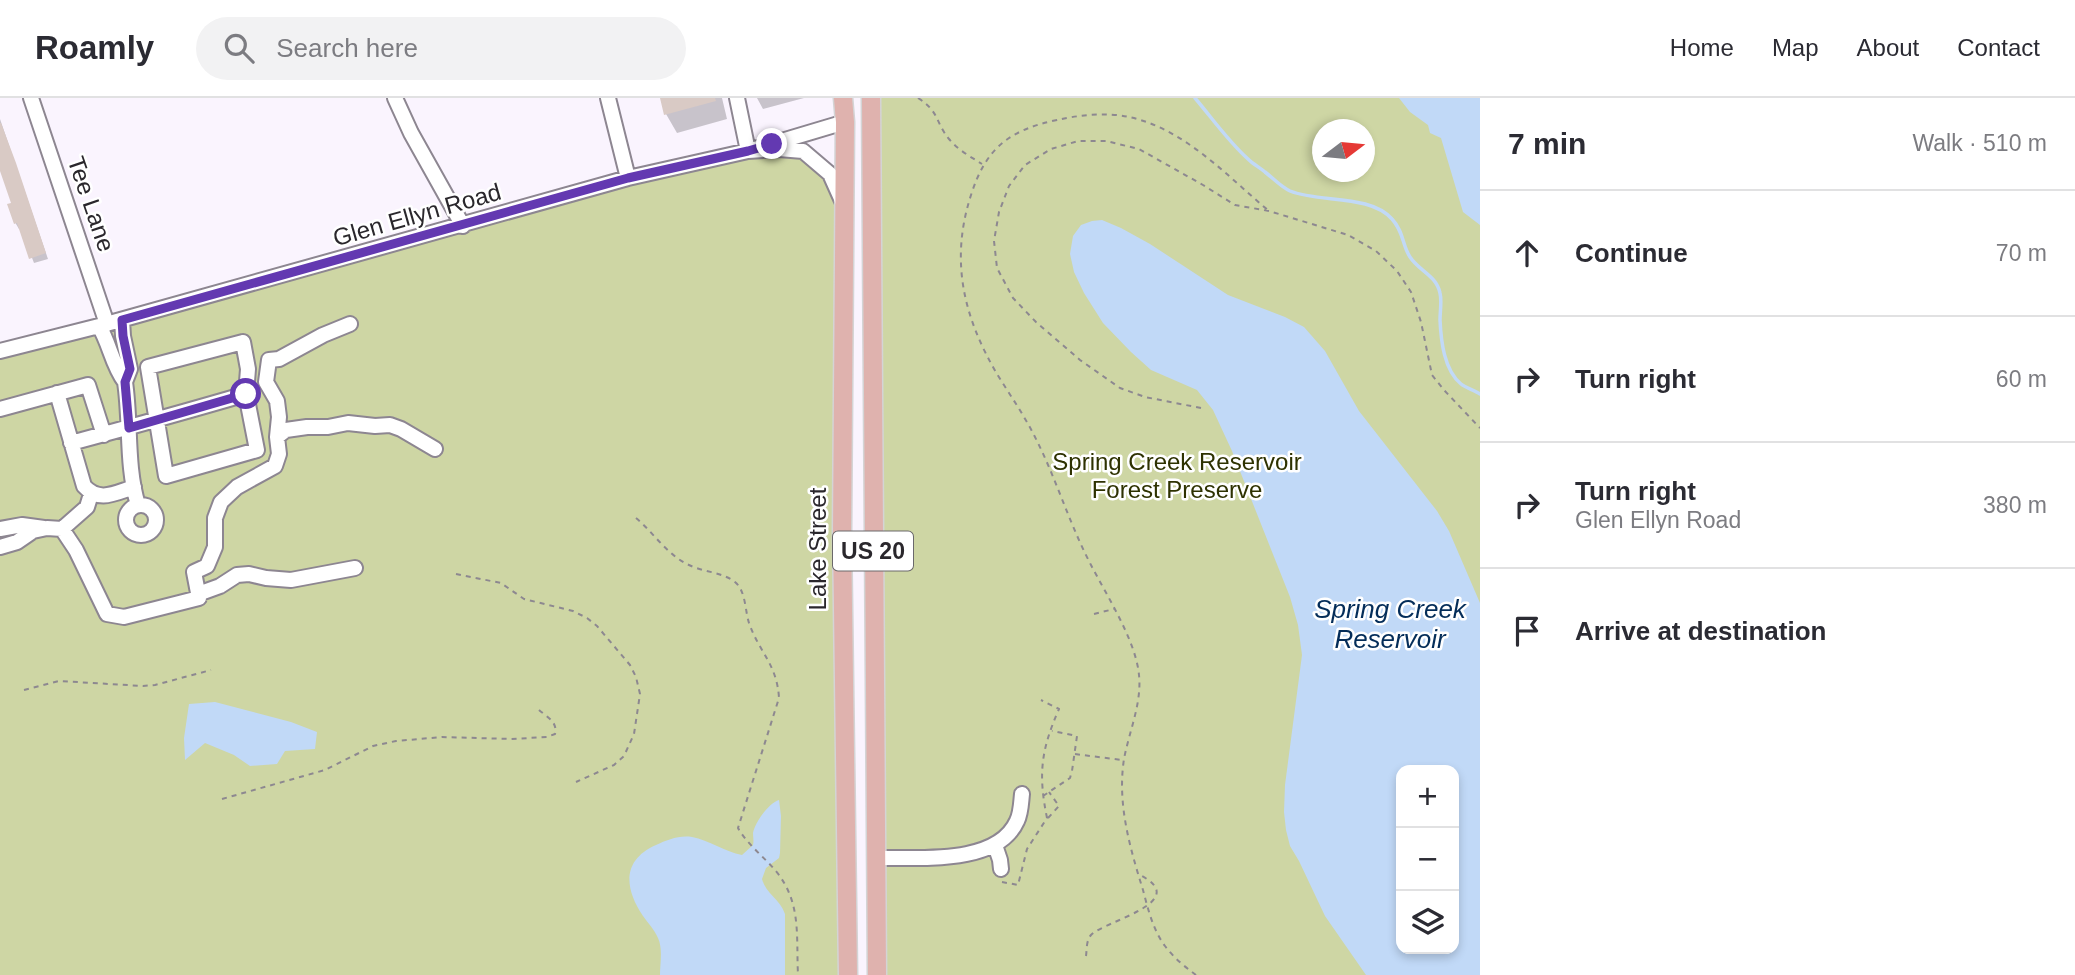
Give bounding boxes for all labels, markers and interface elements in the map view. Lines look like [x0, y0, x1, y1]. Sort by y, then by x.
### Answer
search box [196, 17, 686, 80]
text: Roamly [35, 29, 154, 66]
icon: search [220, 29, 258, 67]
text: Search here [276, 33, 418, 63]
text: Home [1670, 34, 1734, 61]
text: Map [1772, 34, 1819, 61]
text: About [1857, 34, 1919, 61]
text: Contact [1957, 34, 2040, 61]
north arrow [1312, 119, 1375, 182]
text: 7 min [1508, 127, 1586, 160]
route end [756, 128, 787, 159]
text: Walk · 510 m [1912, 130, 2047, 156]
street label: Tee Lane [63, 153, 120, 255]
street label: Glen Ellyn Road [330, 178, 504, 251]
icon: ahead [1508, 234, 1546, 272]
text: Continue [1575, 238, 1688, 268]
text: 70 m [1996, 240, 2047, 266]
icon: right [1508, 360, 1546, 398]
text: Turn right [1575, 364, 1696, 394]
text: 60 m [1996, 366, 2047, 392]
route start [230, 378, 261, 409]
park label: Spring Creek Reservoir Forest Preserve [1052, 448, 1302, 503]
text: Turn right [1575, 476, 1696, 506]
icon: right [1508, 486, 1546, 524]
street label: Lake Street [804, 487, 831, 610]
text: 380 m [1983, 492, 2047, 518]
text: Glen Ellyn Road [1575, 507, 1741, 533]
road number: US 20 [833, 531, 913, 570]
water label: Spring Creek Reservoir [1314, 594, 1468, 654]
icon: arrive [1508, 612, 1546, 650]
text: Arrive at destination [1575, 616, 1826, 646]
map controls [1396, 765, 1459, 954]
button: + [1396, 765, 1459, 828]
button: − [1396, 828, 1459, 891]
button: layers [1396, 891, 1459, 954]

